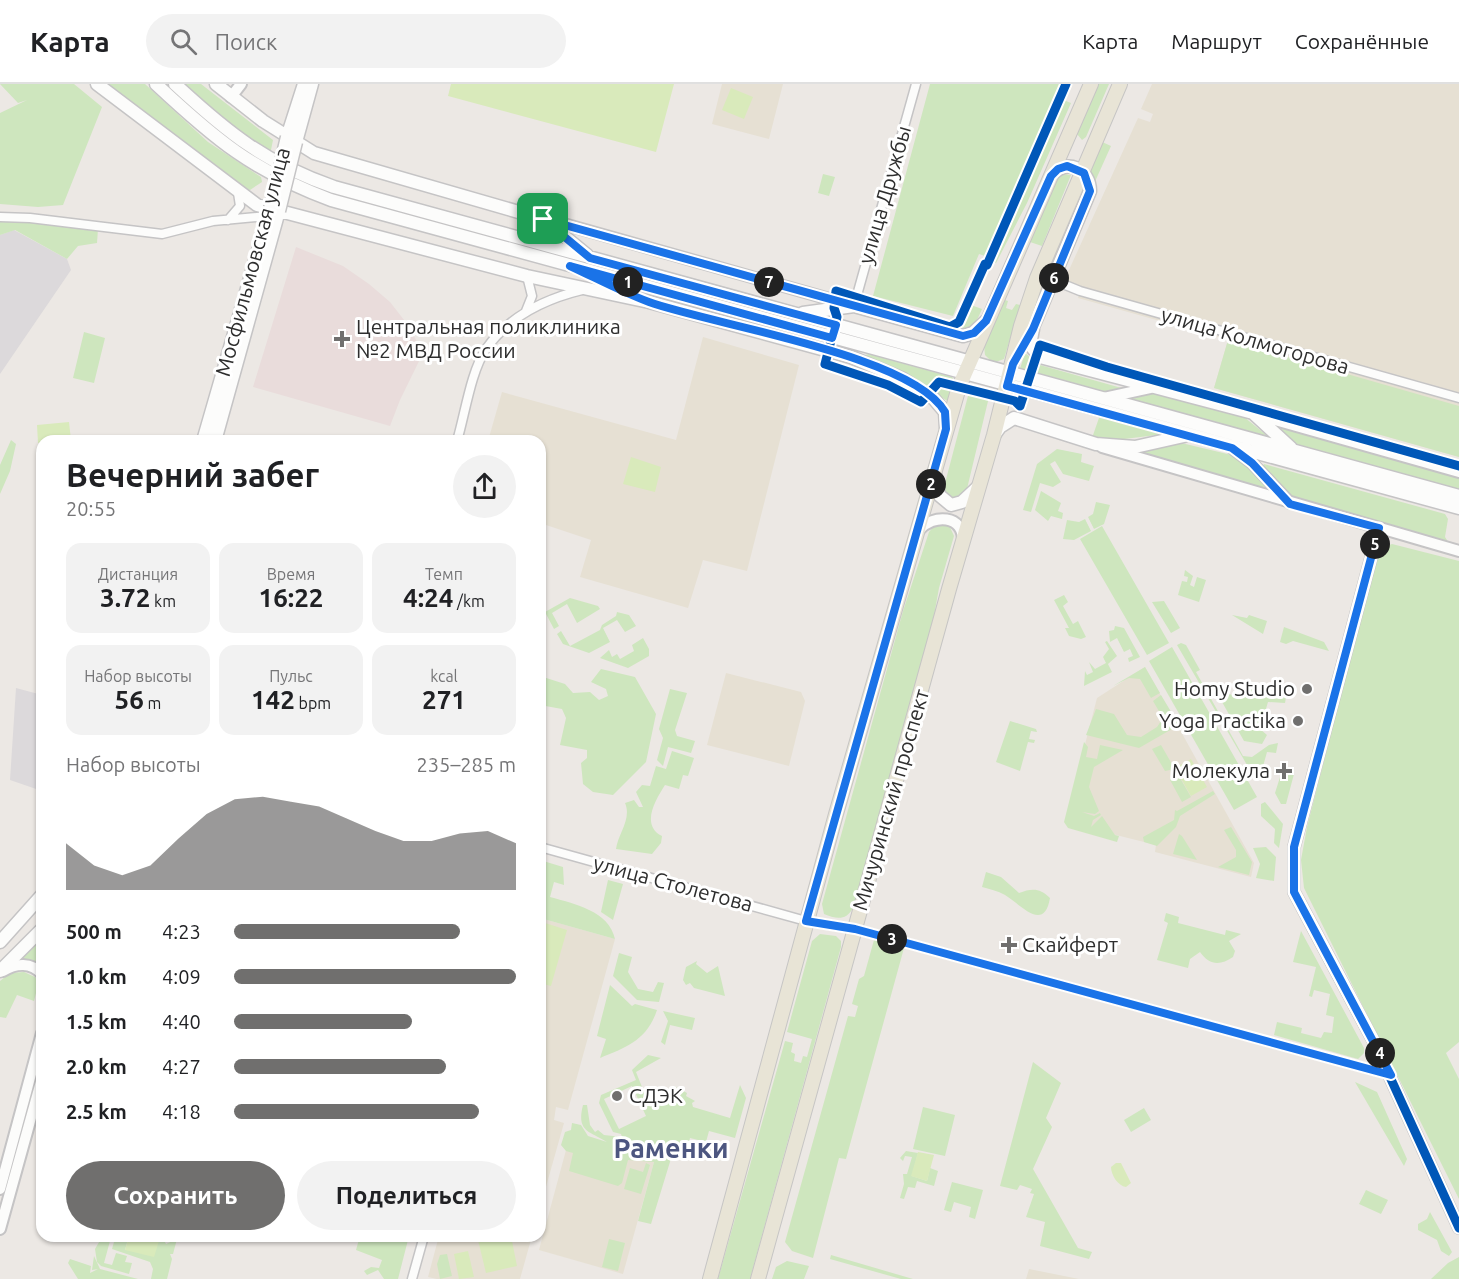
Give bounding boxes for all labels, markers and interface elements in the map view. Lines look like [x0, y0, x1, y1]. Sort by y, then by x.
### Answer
search box [146, 14, 566, 68]
icon: search [167, 25, 200, 58]
text: Карта [30, 26, 110, 57]
text: Поиск [215, 29, 277, 54]
text: Карта [1082, 29, 1138, 53]
text: Маршрут [1171, 29, 1262, 53]
text: Сохранённые [1295, 29, 1429, 53]
street label: улица Дружбы [853, 123, 915, 267]
street label: Мосфильмовская улица [210, 145, 294, 379]
pin [517, 193, 568, 244]
icon: arrive [526, 202, 559, 235]
pin: 6 [1039, 263, 1069, 293]
pin: 1 [613, 267, 643, 297]
pin: 7 [754, 267, 784, 297]
text: 6 [1049, 269, 1059, 287]
text: 1 [623, 273, 633, 291]
text: 7 [764, 273, 774, 291]
street label: улица Колмогорова [1158, 302, 1352, 378]
place label: Центральная поликлиника №2 МВД России [356, 314, 621, 362]
marker: Центральная поликлиника №2 МВД России [333, 330, 351, 348]
button: share [453, 455, 516, 518]
text: Вечерний забег [66, 456, 319, 493]
pin: 2 [916, 469, 946, 499]
text: 2 [926, 475, 936, 493]
text: 20:55 [66, 497, 116, 520]
pin: 5 [1360, 529, 1390, 559]
text: 5 [1370, 535, 1380, 553]
text: Дистанция [98, 565, 178, 583]
text: Время [267, 565, 315, 583]
text: Темп [425, 565, 463, 583]
text: 3.72 [100, 583, 150, 612]
text: 16:22 [258, 583, 324, 612]
text: 4:24 [403, 583, 453, 612]
text: km [150, 592, 176, 610]
text: /km [453, 592, 485, 610]
text: Набор высоты [84, 667, 192, 685]
text: Пульс [269, 667, 313, 685]
text: kcal [430, 667, 458, 685]
place label: Homy Studio [1174, 676, 1295, 700]
marker: Homy Studio [1300, 682, 1314, 696]
text: 56 [115, 685, 144, 714]
text: 142 [251, 685, 295, 714]
text: 271 [422, 685, 466, 714]
street label: Мичуринский проспект [847, 686, 933, 913]
text: m [144, 694, 161, 712]
text: bpm [295, 694, 331, 712]
place label: Yoga Practika [1159, 708, 1286, 732]
marker: Yoga Practika [1291, 714, 1305, 728]
text: Набор высоты [66, 753, 201, 776]
text: 235–285 m [417, 753, 516, 776]
place label: Молекула [1172, 758, 1270, 782]
marker: Молекула [1275, 762, 1293, 780]
street label: улица Столетова [591, 850, 756, 916]
text: 500 m [66, 920, 122, 943]
text: 4:23 [162, 920, 201, 943]
pin: 3 [877, 924, 907, 954]
text: 3 [887, 930, 897, 948]
place label: Скайферт [1022, 932, 1119, 956]
marker: Скайферт [1000, 936, 1018, 954]
text: 1.0 km [66, 965, 127, 988]
text: 4:09 [162, 965, 201, 988]
text: 1.5 km [66, 1010, 127, 1033]
text: 4:40 [162, 1010, 201, 1033]
pin: 4 [1365, 1038, 1395, 1068]
text: 4 [1375, 1044, 1385, 1062]
text: 2.0 km [66, 1055, 127, 1078]
text: 4:27 [162, 1055, 201, 1078]
place label: СДЭК [629, 1083, 683, 1107]
marker: СДЭК [610, 1089, 624, 1103]
text: 2.5 km [66, 1100, 127, 1123]
text: 4:18 [162, 1100, 201, 1123]
district label: Раменки [614, 1133, 729, 1163]
button: Сохранить [66, 1161, 285, 1230]
button: Поделиться [297, 1161, 516, 1230]

